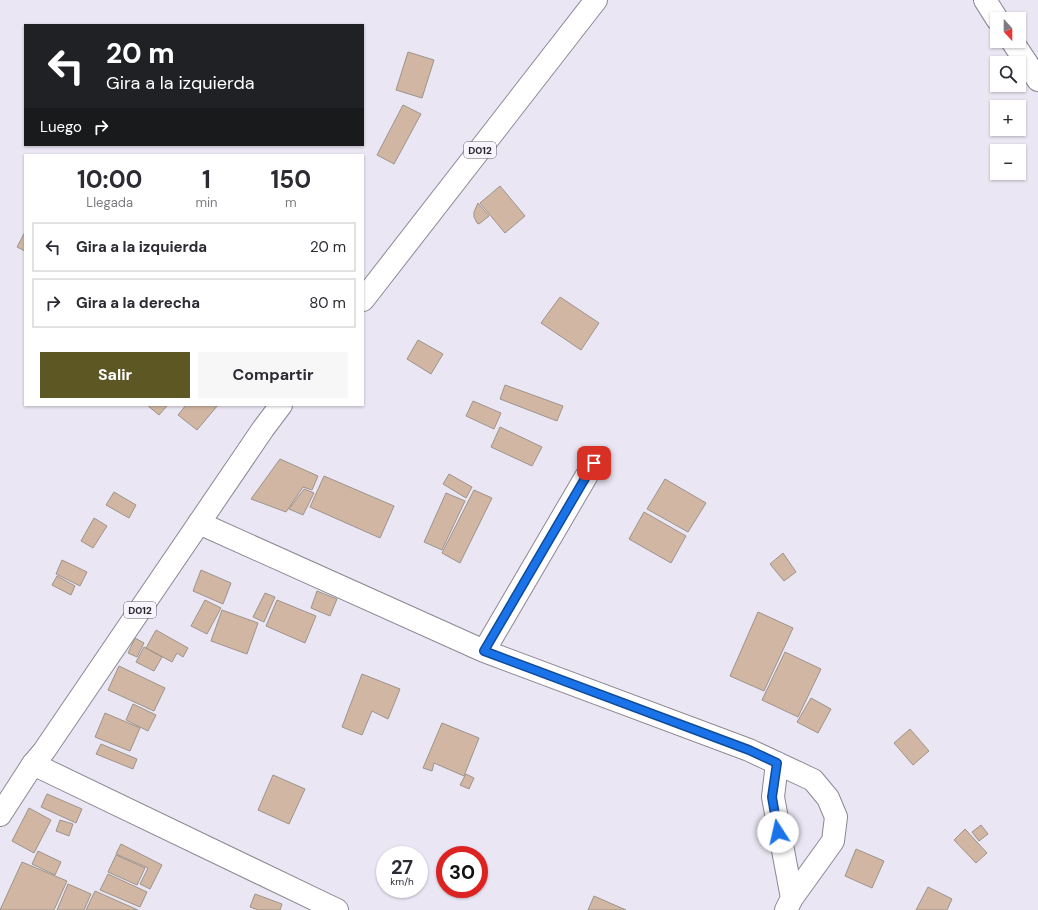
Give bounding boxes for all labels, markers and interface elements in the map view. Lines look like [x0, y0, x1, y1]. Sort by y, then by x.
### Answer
north arrow [990, 12, 1026, 48]
map controls [990, 12, 1026, 180]
text: 20 m [106, 35, 175, 72]
icon: left [40, 40, 92, 92]
button: search [990, 56, 1026, 92]
text: Gira a la izquierda [106, 71, 254, 95]
button: + [990, 100, 1026, 136]
icon: right [90, 116, 112, 138]
text: Luego [40, 117, 82, 137]
road number: D012 [464, 142, 496, 158]
button: − [990, 144, 1026, 180]
text: 10:00 [77, 164, 142, 195]
text: 1 [202, 164, 211, 195]
text: 150 [270, 164, 311, 195]
text: Llegada [86, 194, 133, 211]
text: min [195, 194, 218, 211]
text: m [285, 194, 297, 211]
icon: left [42, 236, 64, 258]
text: Gira a la izquierda [76, 237, 207, 257]
text: 20 m [310, 237, 346, 257]
icon: right [42, 292, 64, 314]
text: Gira a la derecha [76, 293, 200, 313]
text: 80 m [309, 293, 346, 313]
button: Salir [40, 352, 190, 398]
button: Compartir [198, 352, 348, 398]
pin [577, 446, 611, 480]
icon: arrive [583, 452, 605, 474]
road number: D012 [124, 602, 156, 618]
position arrow [757, 811, 799, 853]
speed limit sign: 30 [436, 846, 488, 898]
text: 27 [391, 854, 413, 880]
text: km/h [390, 875, 414, 888]

